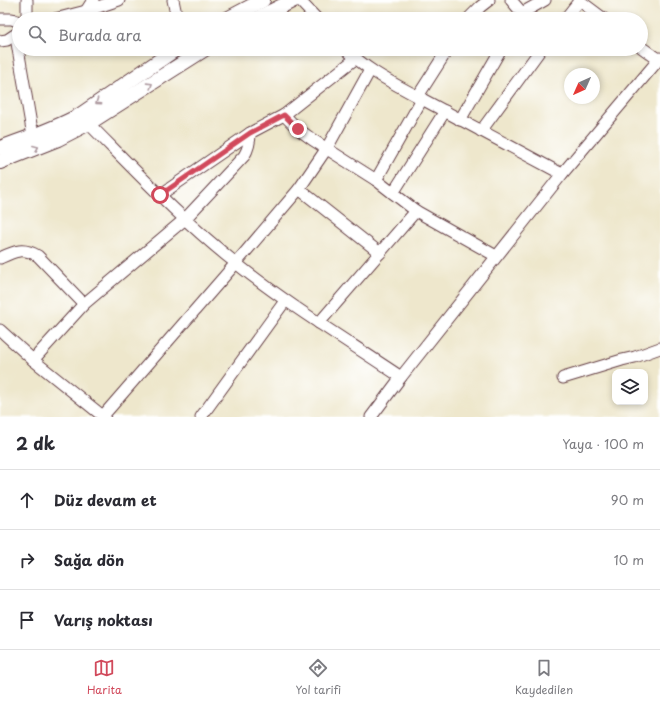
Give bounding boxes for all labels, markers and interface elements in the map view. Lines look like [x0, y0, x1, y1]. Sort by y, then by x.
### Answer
search box [12, 12, 648, 56]
icon: search [26, 23, 48, 45]
text: Burada ara [58, 23, 141, 46]
north arrow [564, 68, 600, 104]
one-way arrow [146, 82, 153, 90]
one-way arrow [95, 97, 102, 104]
route end [289, 120, 307, 138]
one-way arrow [32, 145, 40, 153]
route start [151, 186, 169, 204]
map controls [612, 369, 648, 405]
button: layers [612, 369, 648, 405]
text: 2 dk [16, 430, 55, 456]
text: Yaya · 100 m [562, 434, 644, 453]
text: Düz devam et [54, 488, 157, 511]
icon: ahead [16, 489, 38, 511]
text: 90 m [611, 490, 644, 509]
text: Sağa dön [54, 548, 124, 571]
icon: right [16, 549, 38, 571]
text: 10 m [614, 550, 644, 569]
text: Varış noktası [54, 608, 153, 631]
icon: arrive [16, 609, 38, 631]
tab: Harita [87, 657, 122, 698]
tab: Yol tarifi [296, 657, 341, 698]
tab: Kaydedilen [515, 657, 573, 698]

